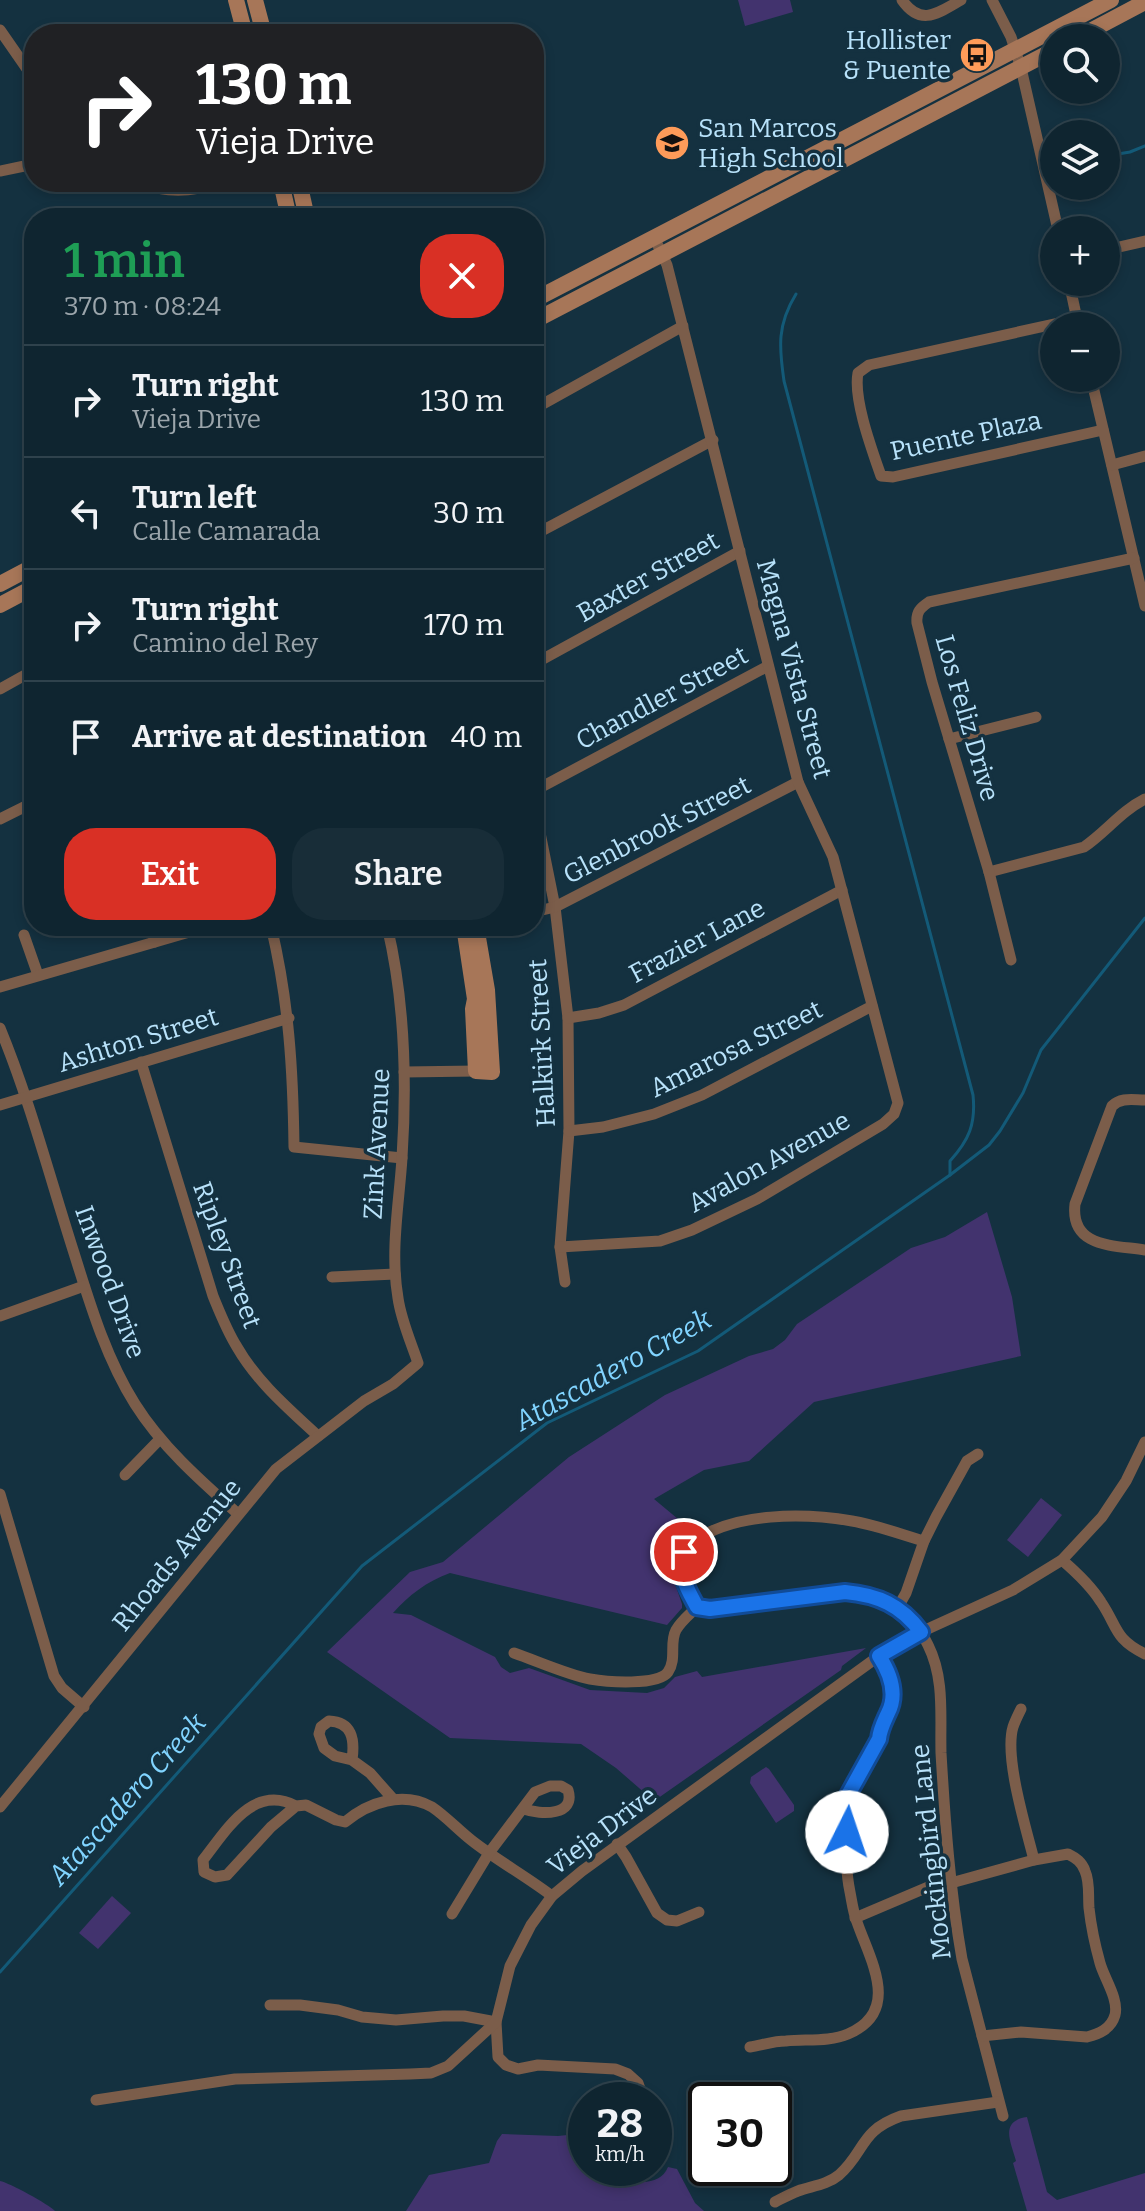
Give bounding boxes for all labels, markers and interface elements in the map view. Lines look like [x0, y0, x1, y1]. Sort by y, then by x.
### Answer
map controls [1040, 24, 1120, 392]
button: search [1040, 24, 1120, 104]
place label: Hollister & Puente [843, 25, 951, 86]
bus stop icon: Hollister & Puente [958, 36, 996, 74]
text: 130 m [196, 52, 352, 119]
icon: right [64, 56, 168, 160]
place label: San Marcos High School [698, 113, 844, 174]
text: Vieja Drive [196, 120, 375, 164]
button: layers [1040, 120, 1120, 200]
school or university icon: San Marcos High School [653, 124, 691, 162]
button: + [1040, 216, 1120, 296]
text: 1 min [64, 232, 185, 290]
button: close [420, 234, 504, 318]
text: 370 m · 08:24 [64, 291, 221, 322]
button: − [1040, 312, 1120, 392]
text: Turn right [132, 368, 279, 404]
icon: right [64, 379, 108, 423]
text: 130 m [421, 383, 504, 419]
text: Vieja Drive [132, 404, 261, 435]
street label: Puente Plaza [888, 405, 1044, 467]
text: Turn left [132, 480, 257, 516]
icon: left [64, 491, 108, 535]
text: 30 m [433, 495, 504, 531]
text: Calle Camarada [132, 516, 321, 547]
street label: Baxter Street [571, 525, 725, 629]
street label: Magna Vista Street [750, 556, 838, 783]
text: Turn right [132, 592, 279, 628]
icon: right [64, 603, 108, 647]
text: 170 m [424, 607, 504, 643]
text: Camino del Rey [132, 628, 318, 659]
street label: Los Feliz Drive [928, 631, 1006, 805]
street label: Chandler Street [571, 639, 754, 756]
icon: arrive [64, 715, 108, 759]
text: Arrive at destination [132, 719, 427, 755]
text: 40 m [451, 719, 522, 755]
street label: Glenbrook Street [558, 769, 756, 891]
button: Exit [64, 828, 276, 920]
button: Share [292, 828, 504, 920]
street label: Frazier Lane [624, 892, 770, 990]
street label: Halkirk Street [522, 958, 562, 1128]
street label: Amarosa Street [645, 994, 828, 1104]
street label: Ashton Street [54, 1001, 222, 1079]
street label: Zink Avenue [358, 1068, 396, 1220]
street label: Avalon Avenue [683, 1105, 855, 1219]
street label: Ripley Street [186, 1178, 268, 1333]
street label: Inwood Drive [68, 1202, 152, 1362]
water label: Atascadero Creek [507, 1302, 718, 1439]
street label: Rhoads Avenue [106, 1473, 248, 1637]
pin [650, 1518, 718, 1586]
icon: arrive [662, 1530, 706, 1574]
water label: Atascadero Creek [40, 1706, 213, 1893]
street label: Mockingbird Lane [904, 1743, 958, 1961]
street label: Vieja Drive [541, 1780, 663, 1882]
position arrow [805, 1790, 889, 1874]
speed limit sign: 30 [688, 2082, 792, 2186]
text: 28 [597, 2100, 643, 2148]
text: km/h [595, 2142, 645, 2166]

